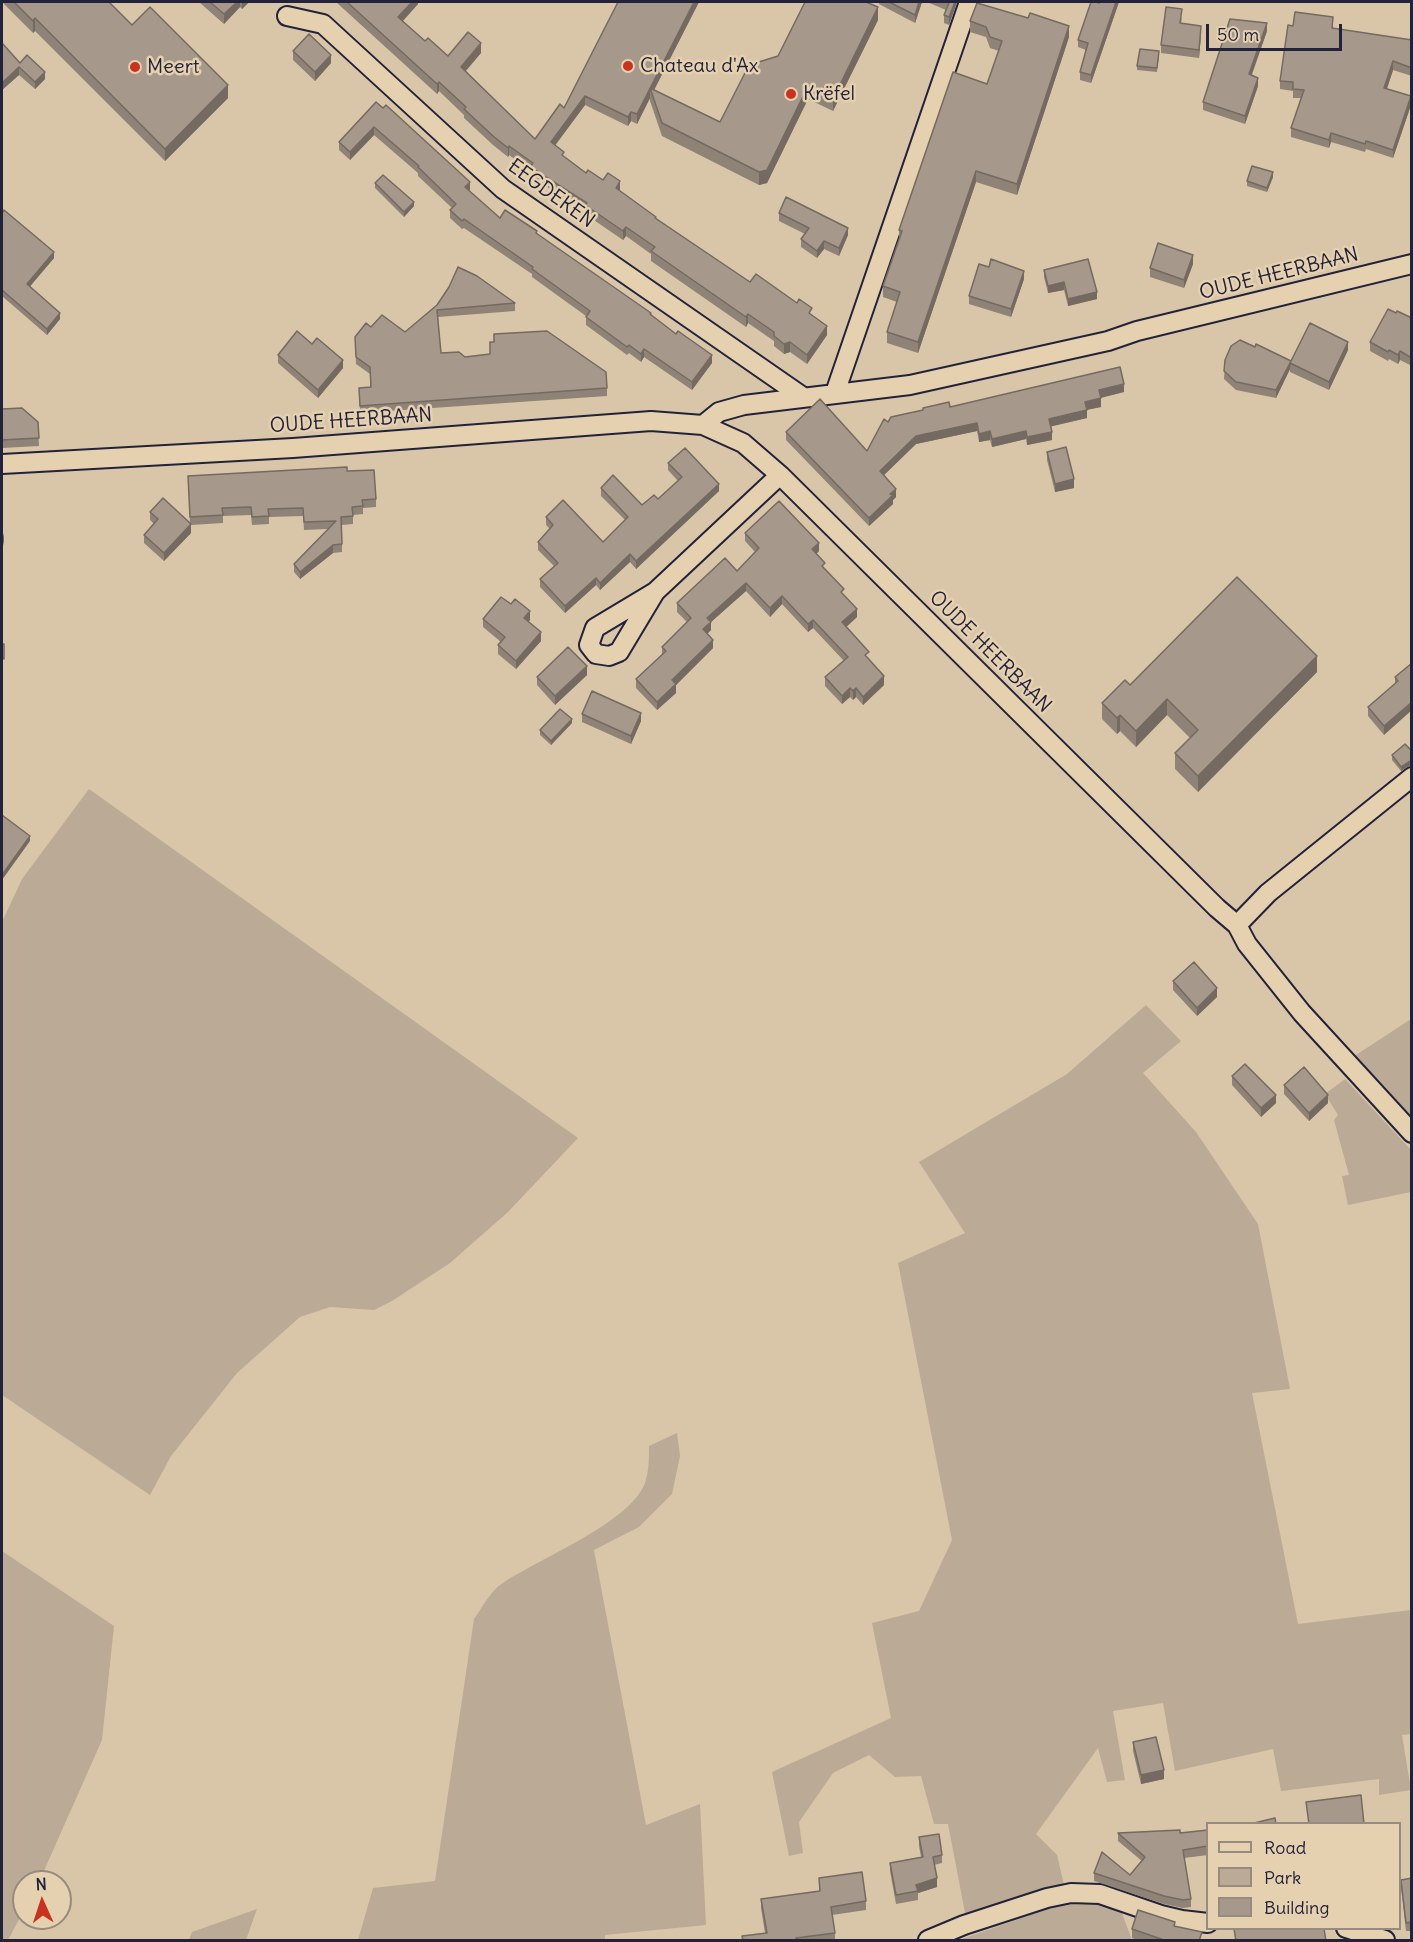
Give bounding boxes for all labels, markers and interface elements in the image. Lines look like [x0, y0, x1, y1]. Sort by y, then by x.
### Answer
scale bar [1209, 12, 1346, 50]
text: 50 m [1217, 23, 1259, 46]
place label: Chateau d'Ax [640, 54, 759, 78]
place label: Meert [147, 55, 200, 79]
marker: Chateau d'Ax [621, 59, 635, 73]
marker: Meert [128, 60, 142, 74]
place label: Krëfel [803, 82, 855, 106]
marker: Krëfel [784, 87, 798, 101]
street label: EEGDEKEN [503, 155, 599, 233]
street label: OUDE HEERBAAN [1197, 243, 1361, 305]
street label: OUDE HEERBAAN [269, 403, 433, 439]
street label: OUDE HEERBAAN [924, 586, 1056, 718]
legend [1206, 1822, 1401, 1930]
text: Road [1264, 1836, 1306, 1859]
text: Park [1264, 1866, 1301, 1889]
north arrow [12, 1870, 72, 1930]
text: N [35, 1874, 47, 1894]
text: Building [1264, 1896, 1329, 1919]

